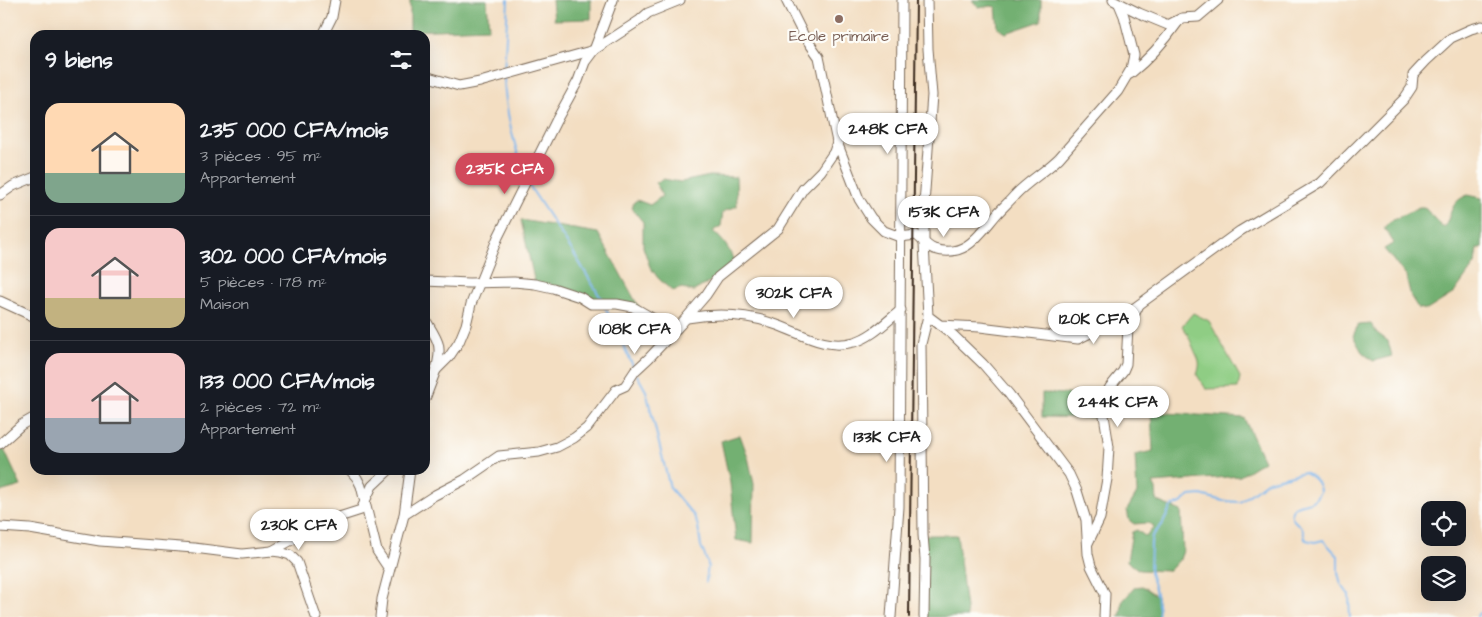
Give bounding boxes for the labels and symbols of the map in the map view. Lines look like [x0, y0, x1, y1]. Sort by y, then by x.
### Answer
marker: Ecole primaire [833, 13, 845, 25]
place label: Ecole primaire [789, 26, 889, 47]
pin: 248K CFA [836, 112, 940, 155]
pin: 235K CFA [453, 152, 557, 195]
pin: 153K CFA [892, 196, 996, 238]
pin: 302K CFA [742, 276, 846, 319]
pin: 120K CFA [1042, 302, 1146, 345]
pin: 108K CFA [583, 312, 687, 355]
pin: 244K CFA [1066, 386, 1170, 428]
pin: 133K CFA [835, 420, 939, 463]
pin: 230K CFA [247, 508, 351, 551]

